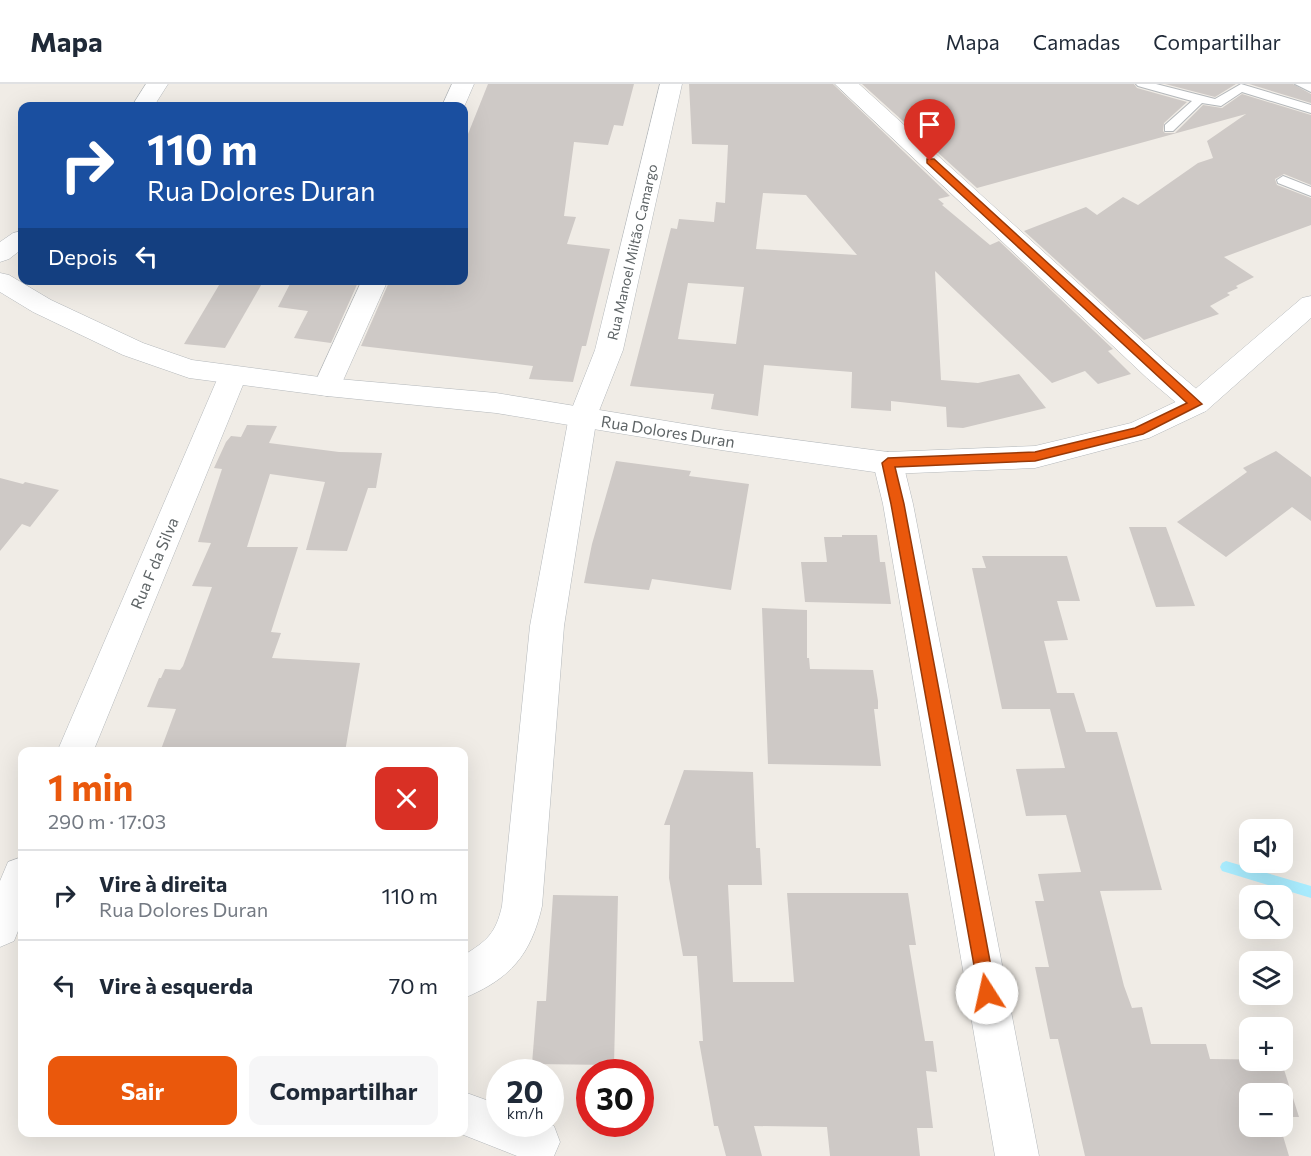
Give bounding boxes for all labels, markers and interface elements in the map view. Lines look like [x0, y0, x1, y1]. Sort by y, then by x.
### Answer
text: Mapa [30, 24, 103, 58]
text: Mapa [946, 29, 1000, 54]
text: Camadas [1033, 29, 1120, 54]
text: Compartilhar [1153, 29, 1281, 54]
pin [904, 99, 955, 161]
icon: arrive [913, 108, 946, 141]
text: 110 m [147, 122, 258, 174]
icon: right [48, 126, 126, 204]
street label: Rua Manoel Miltão Camargo [603, 162, 661, 342]
text: Rua Dolores Duran [147, 174, 375, 207]
icon: left [130, 240, 163, 273]
text: Depois [48, 243, 118, 270]
street label: Rua Dolores Duran [600, 411, 736, 451]
street label: Rua F da Silva [126, 514, 182, 612]
text: 1 min [48, 764, 133, 808]
button: close [375, 767, 438, 830]
text: 290 m · 17:03 [48, 809, 166, 833]
map controls [1239, 819, 1293, 1137]
button: sound [1239, 819, 1293, 873]
text: Vire à direita [99, 870, 227, 897]
icon: right [48, 879, 81, 912]
text: 110 m [381, 882, 438, 909]
button: search [1239, 885, 1293, 939]
text: Rua Dolores Duran [99, 897, 268, 921]
button: layers [1239, 951, 1293, 1005]
position arrow [955, 961, 1019, 1025]
icon: left [48, 969, 81, 1002]
text: Vire à esquerda [99, 972, 253, 999]
text: 70 m [389, 972, 438, 999]
button: + [1239, 1017, 1293, 1071]
button: Sair [48, 1056, 237, 1125]
button: Compartilhar [249, 1056, 438, 1125]
speed limit sign: 30 [576, 1059, 654, 1137]
text: 20 [507, 1072, 543, 1109]
button: − [1239, 1083, 1293, 1137]
text: km/h [507, 1104, 543, 1122]

